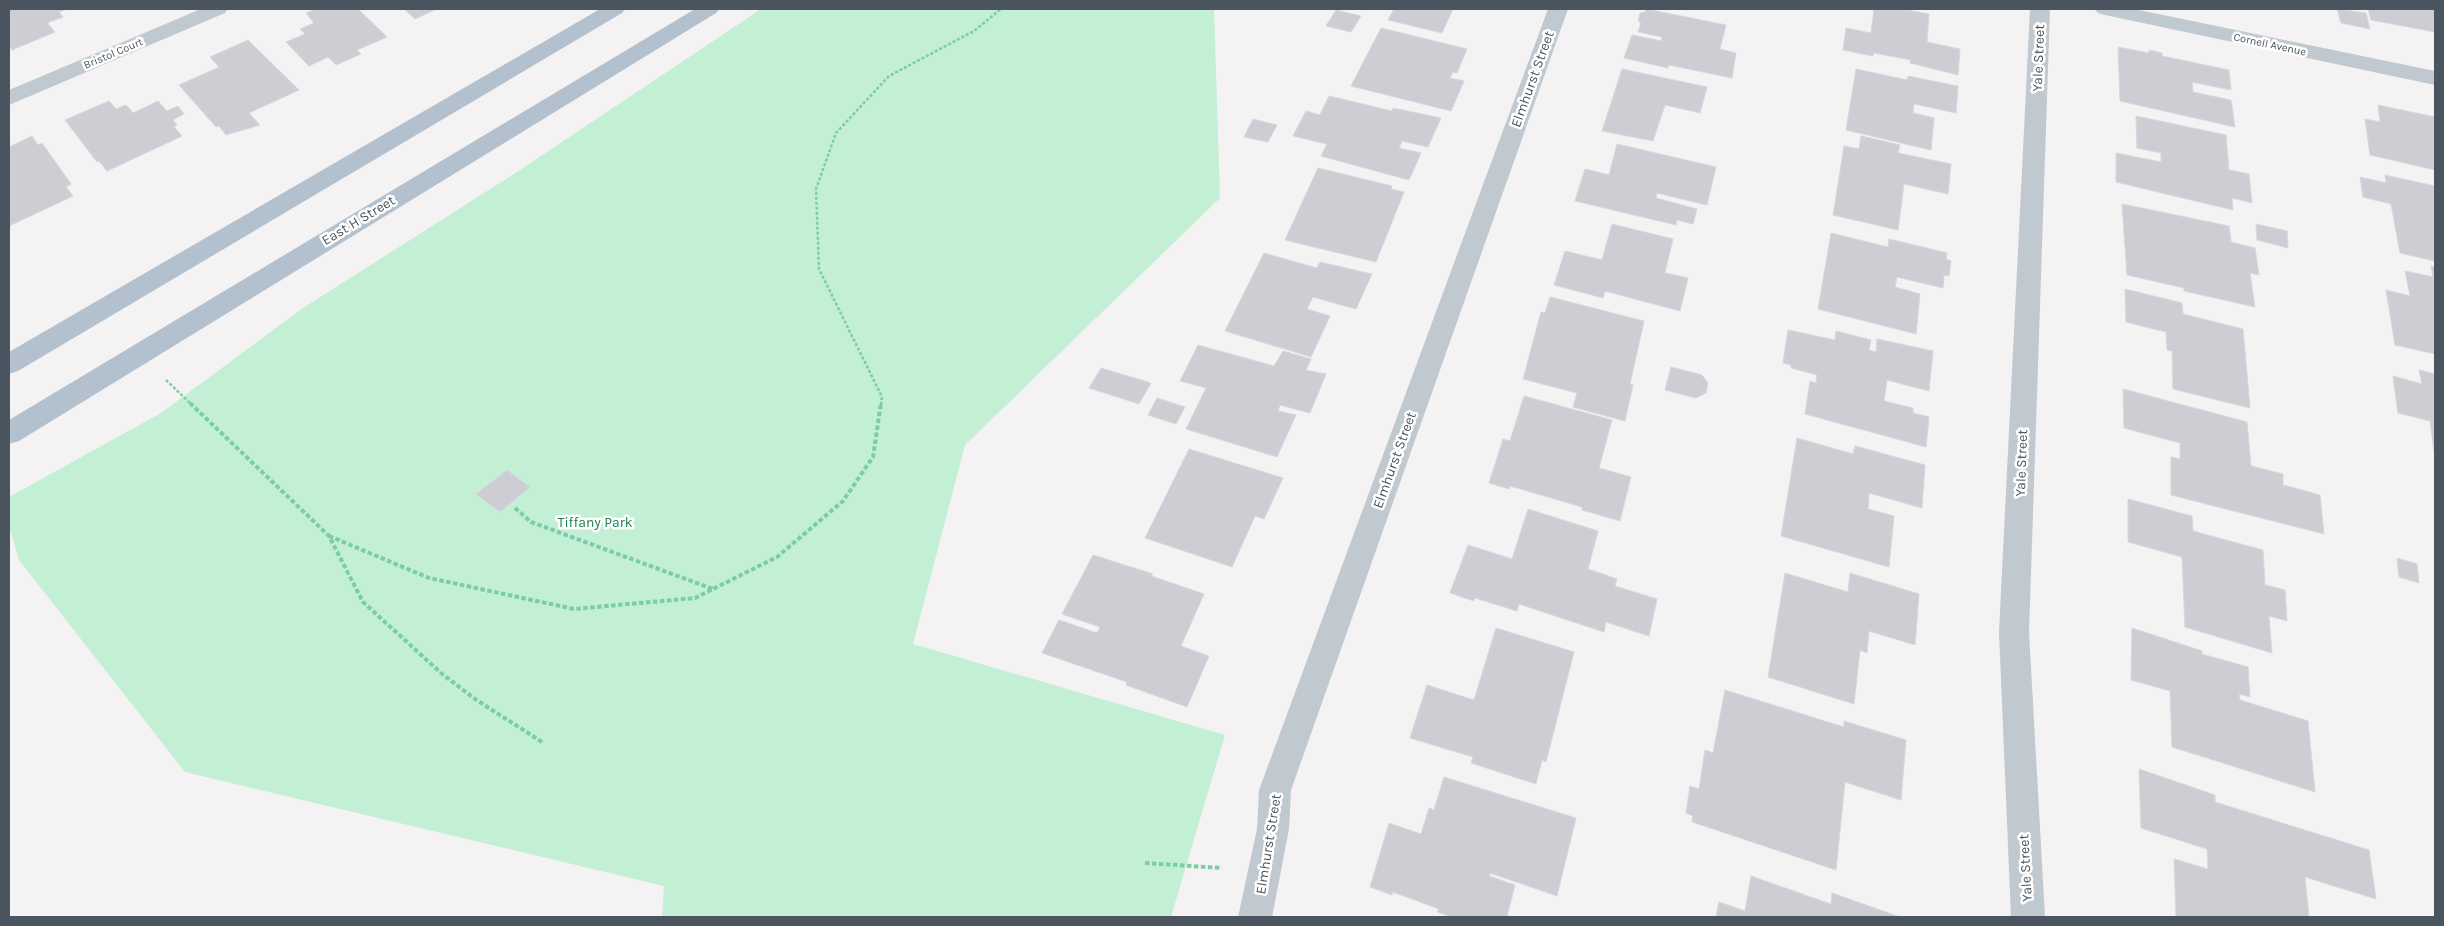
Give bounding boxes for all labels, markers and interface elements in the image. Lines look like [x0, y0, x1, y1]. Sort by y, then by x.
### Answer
street label: Yale Street [2029, 24, 2048, 92]
street label: Elmhurst Street [1507, 29, 1558, 130]
street label: Cornell Avenue [2232, 30, 2308, 59]
street label: Bristol Court [82, 35, 145, 72]
street label: East H Street [318, 192, 398, 249]
street label: Elmhurst Street [1369, 410, 1420, 511]
street label: Yale Street [2012, 429, 2031, 497]
park label: Tiffany Park [557, 514, 633, 531]
street label: Elmhurst Street [1252, 793, 1285, 895]
street label: Yale Street [2015, 834, 2036, 902]

